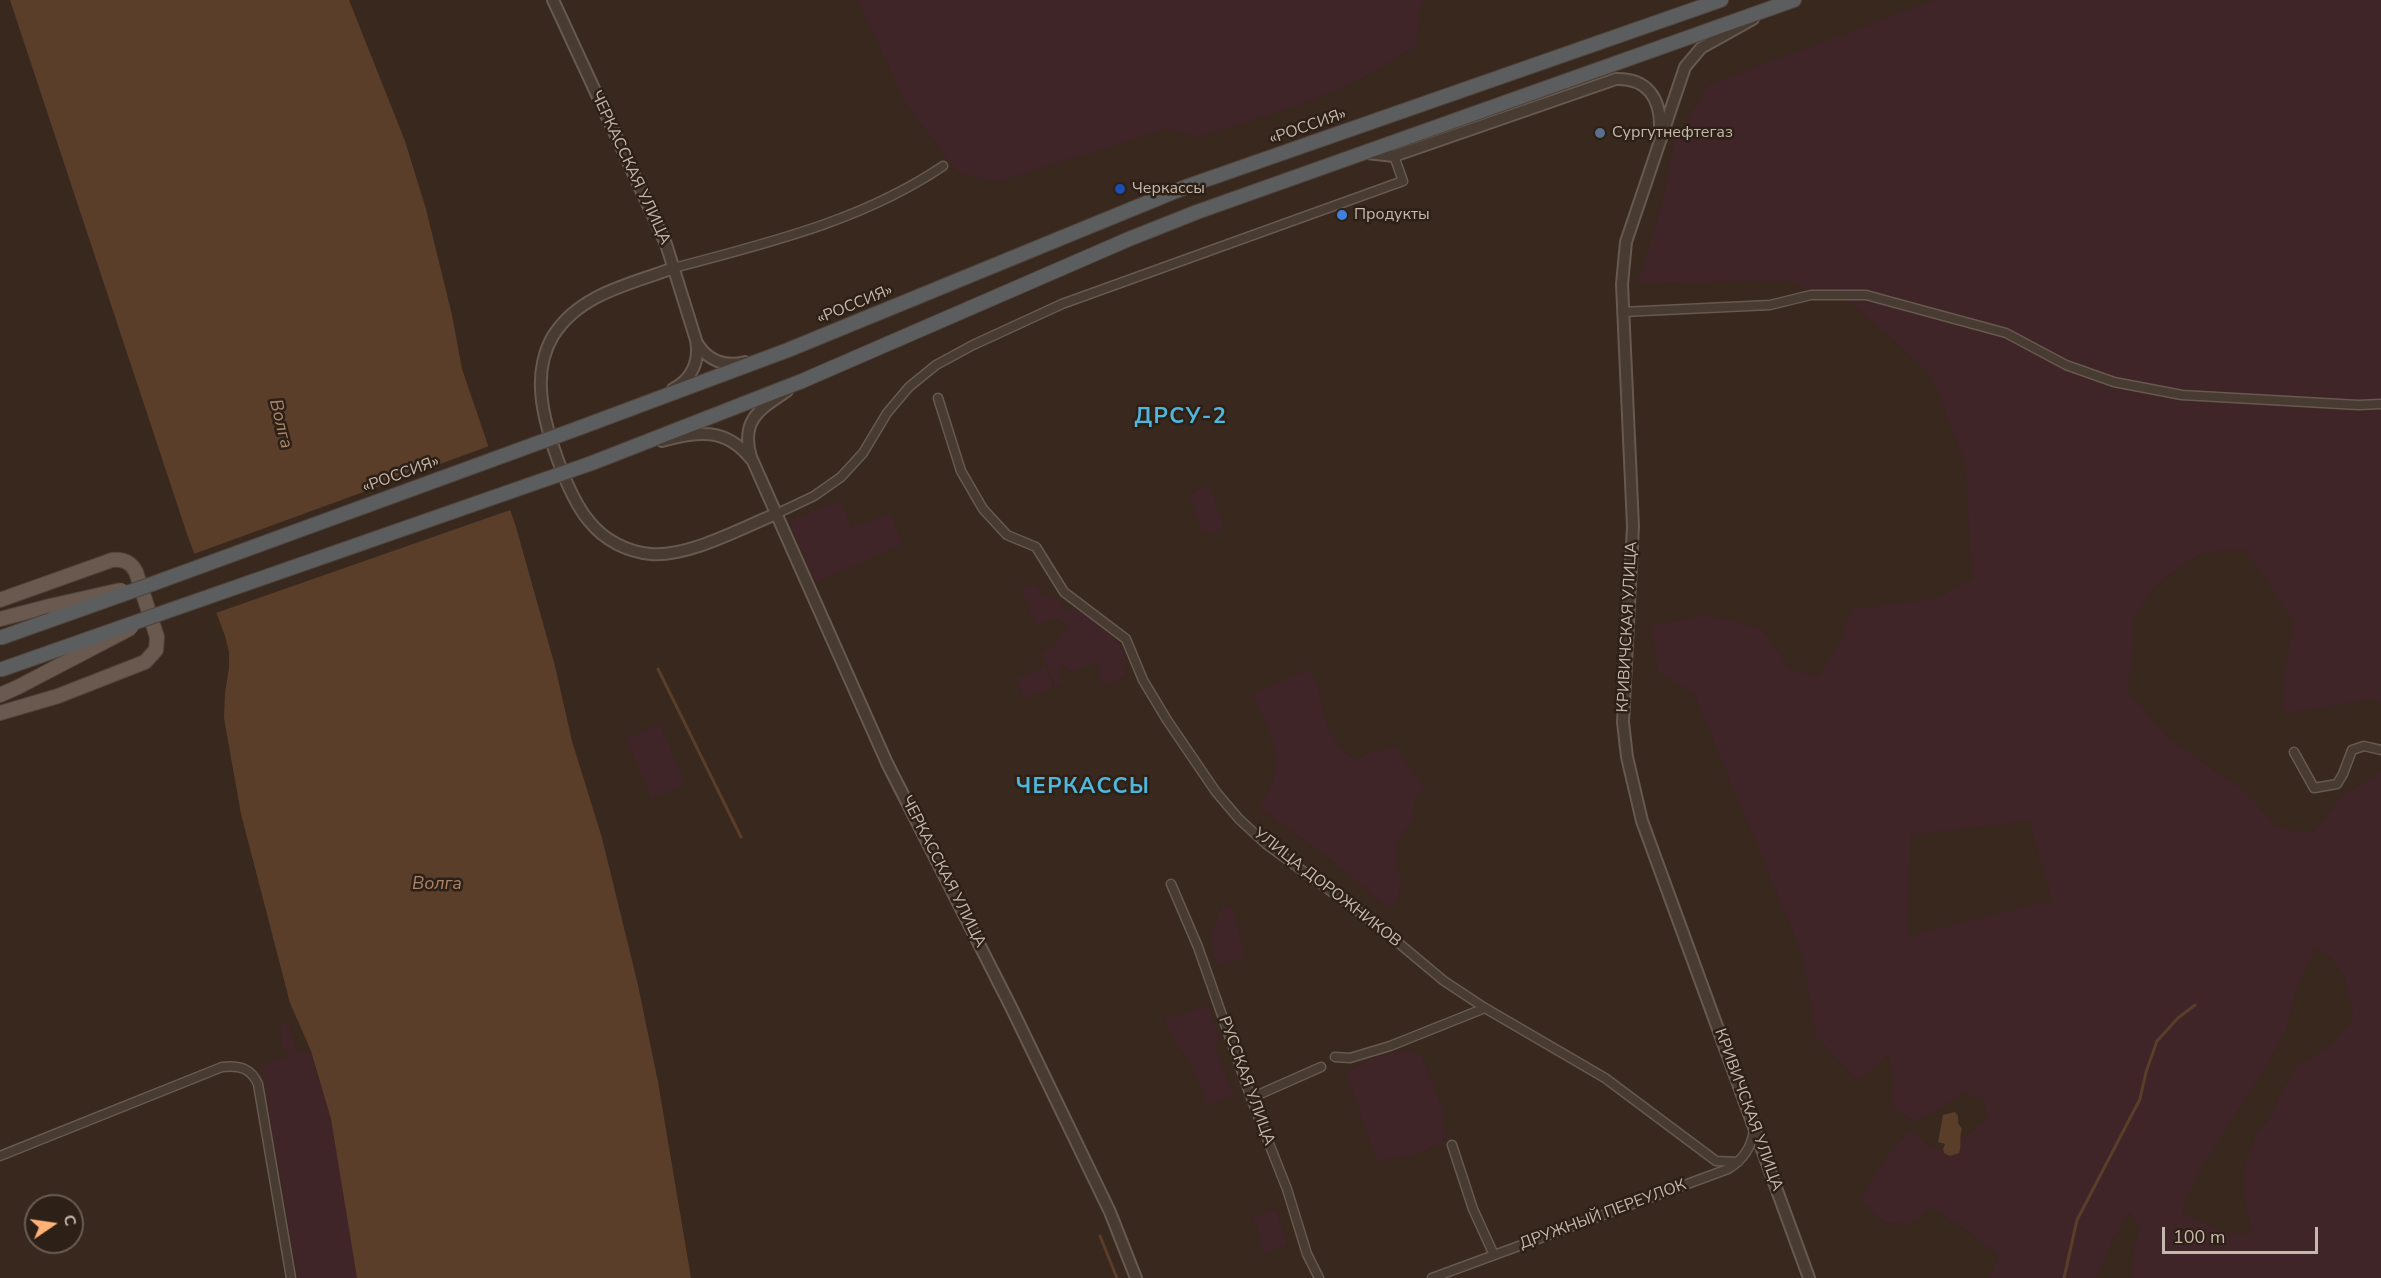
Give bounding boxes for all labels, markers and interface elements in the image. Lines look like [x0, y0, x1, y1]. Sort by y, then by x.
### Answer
street label: ЧЕРКАССКАЯ УЛИЦА [586, 88, 674, 248]
street label: «РОССИЯ» [1267, 105, 1349, 149]
place label: Сургутнефтегаз [1612, 123, 1733, 143]
marker: Сургутнефтегаз [1593, 126, 1607, 140]
place label: Черкассы [1132, 179, 1205, 199]
marker: Черкассы [1113, 182, 1127, 196]
place label: Продукты [1354, 205, 1430, 225]
marker: Продукты [1335, 208, 1349, 222]
street label: «РОССИЯ» [814, 281, 896, 329]
water label: Волга [263, 397, 297, 451]
district label: ДРСУ-2 [1135, 405, 1227, 431]
street label: «РОССИЯ» [360, 452, 442, 498]
street label: КРИВИЧСКАЯ УЛИЦА [1614, 541, 1642, 713]
district label: ЧЕРКАССЫ [1016, 775, 1150, 801]
street label: ЧЕРКАССКАЯ УЛИЦА [896, 793, 990, 951]
street label: УЛИЦА ДОРОЖНИКОВ [1249, 824, 1405, 952]
water label: Волга [412, 874, 462, 896]
street label: РУССКАЯ УЛИЦА [1214, 1014, 1278, 1148]
street label: КРИВИЧСКАЯ УЛИЦА [1710, 1026, 1786, 1194]
street label: ДРУЖНЫЙ ПЕРЕУЛОК [1517, 1176, 1689, 1254]
north arrow [24, 1194, 84, 1254]
text: С [58, 1213, 82, 1228]
scale bar [2165, 1215, 2321, 1253]
text: 100 m [2173, 1225, 2225, 1249]

